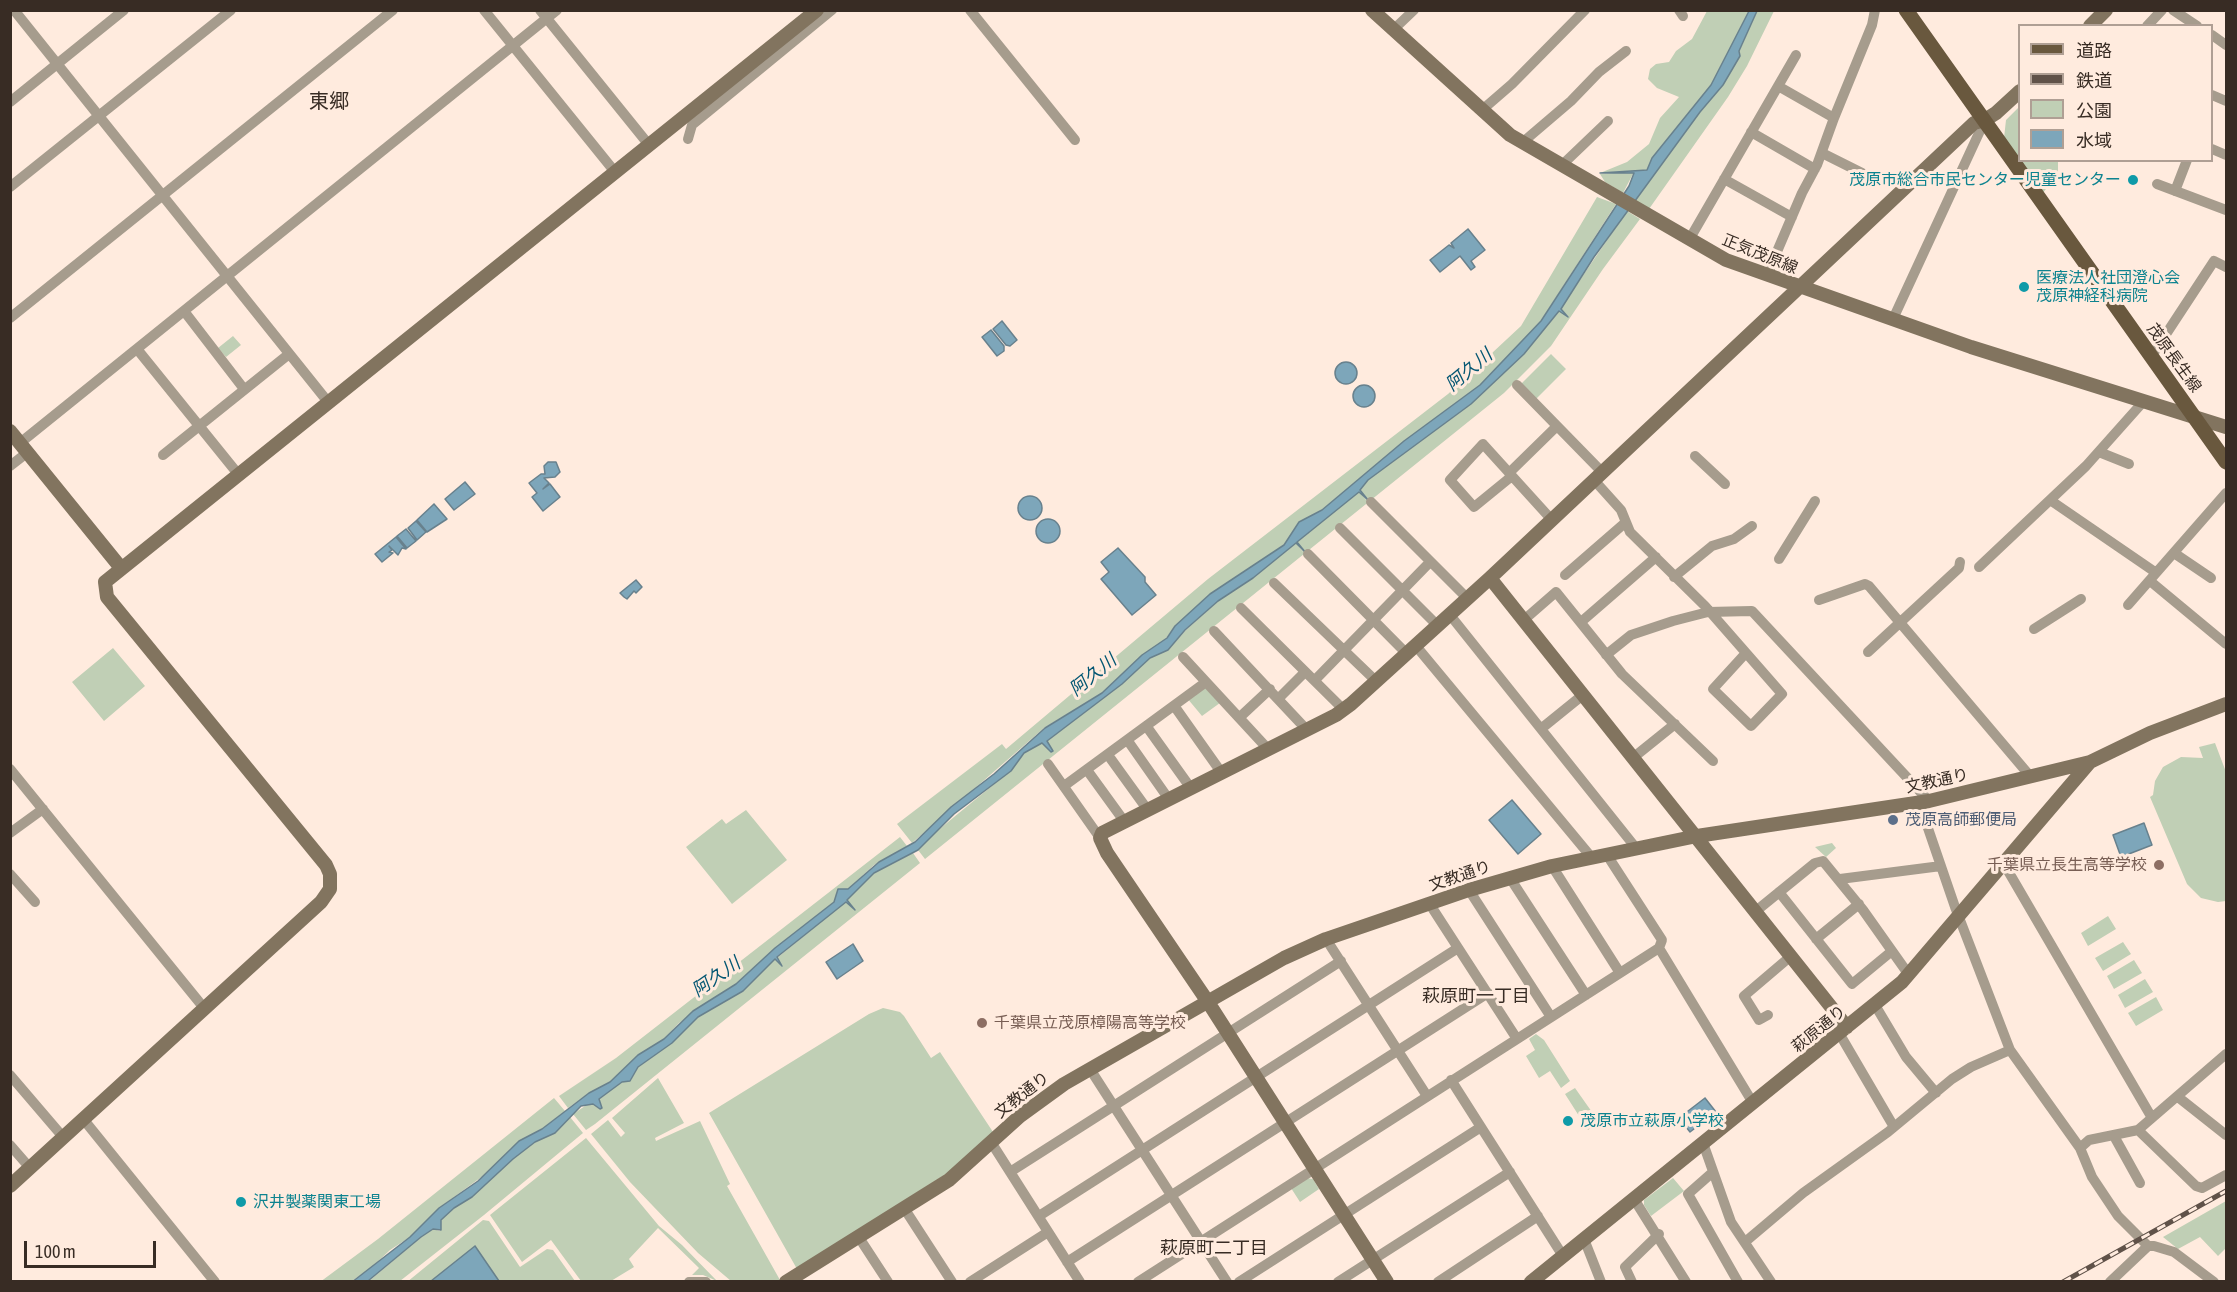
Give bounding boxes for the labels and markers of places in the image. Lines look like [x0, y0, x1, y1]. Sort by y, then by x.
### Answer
place label: 茂原市総合市民センター児童センター [1849, 170, 2121, 190]
marker: 茂原市総合市民センター児童センター [2126, 173, 2140, 187]
place label: 医療法人社団澄心会 茂原神経科病院 [2036, 268, 2180, 306]
marker: 医療法人社団澄心会 茂原神経科病院 [2017, 280, 2031, 294]
place label: 茂原高師郵便局 [1905, 810, 2017, 830]
marker: 茂原高師郵便局 [1886, 813, 1900, 827]
place label: 千葉県立長生高等学校 [1987, 855, 2147, 875]
marker: 千葉県立長生高等学校 [2152, 858, 2166, 872]
place label: 千葉県立茂原樟陽高等学校 [994, 1013, 1186, 1033]
marker: 千葉県立茂原樟陽高等学校 [975, 1016, 989, 1030]
place label: 茂原市立萩原小学校 [1580, 1111, 1724, 1131]
marker: 茂原市立萩原小学校 [1561, 1114, 1575, 1128]
place label: 沢井製薬関東工場 [253, 1192, 381, 1212]
marker: 沢井製薬関東工場 [234, 1195, 248, 1209]

